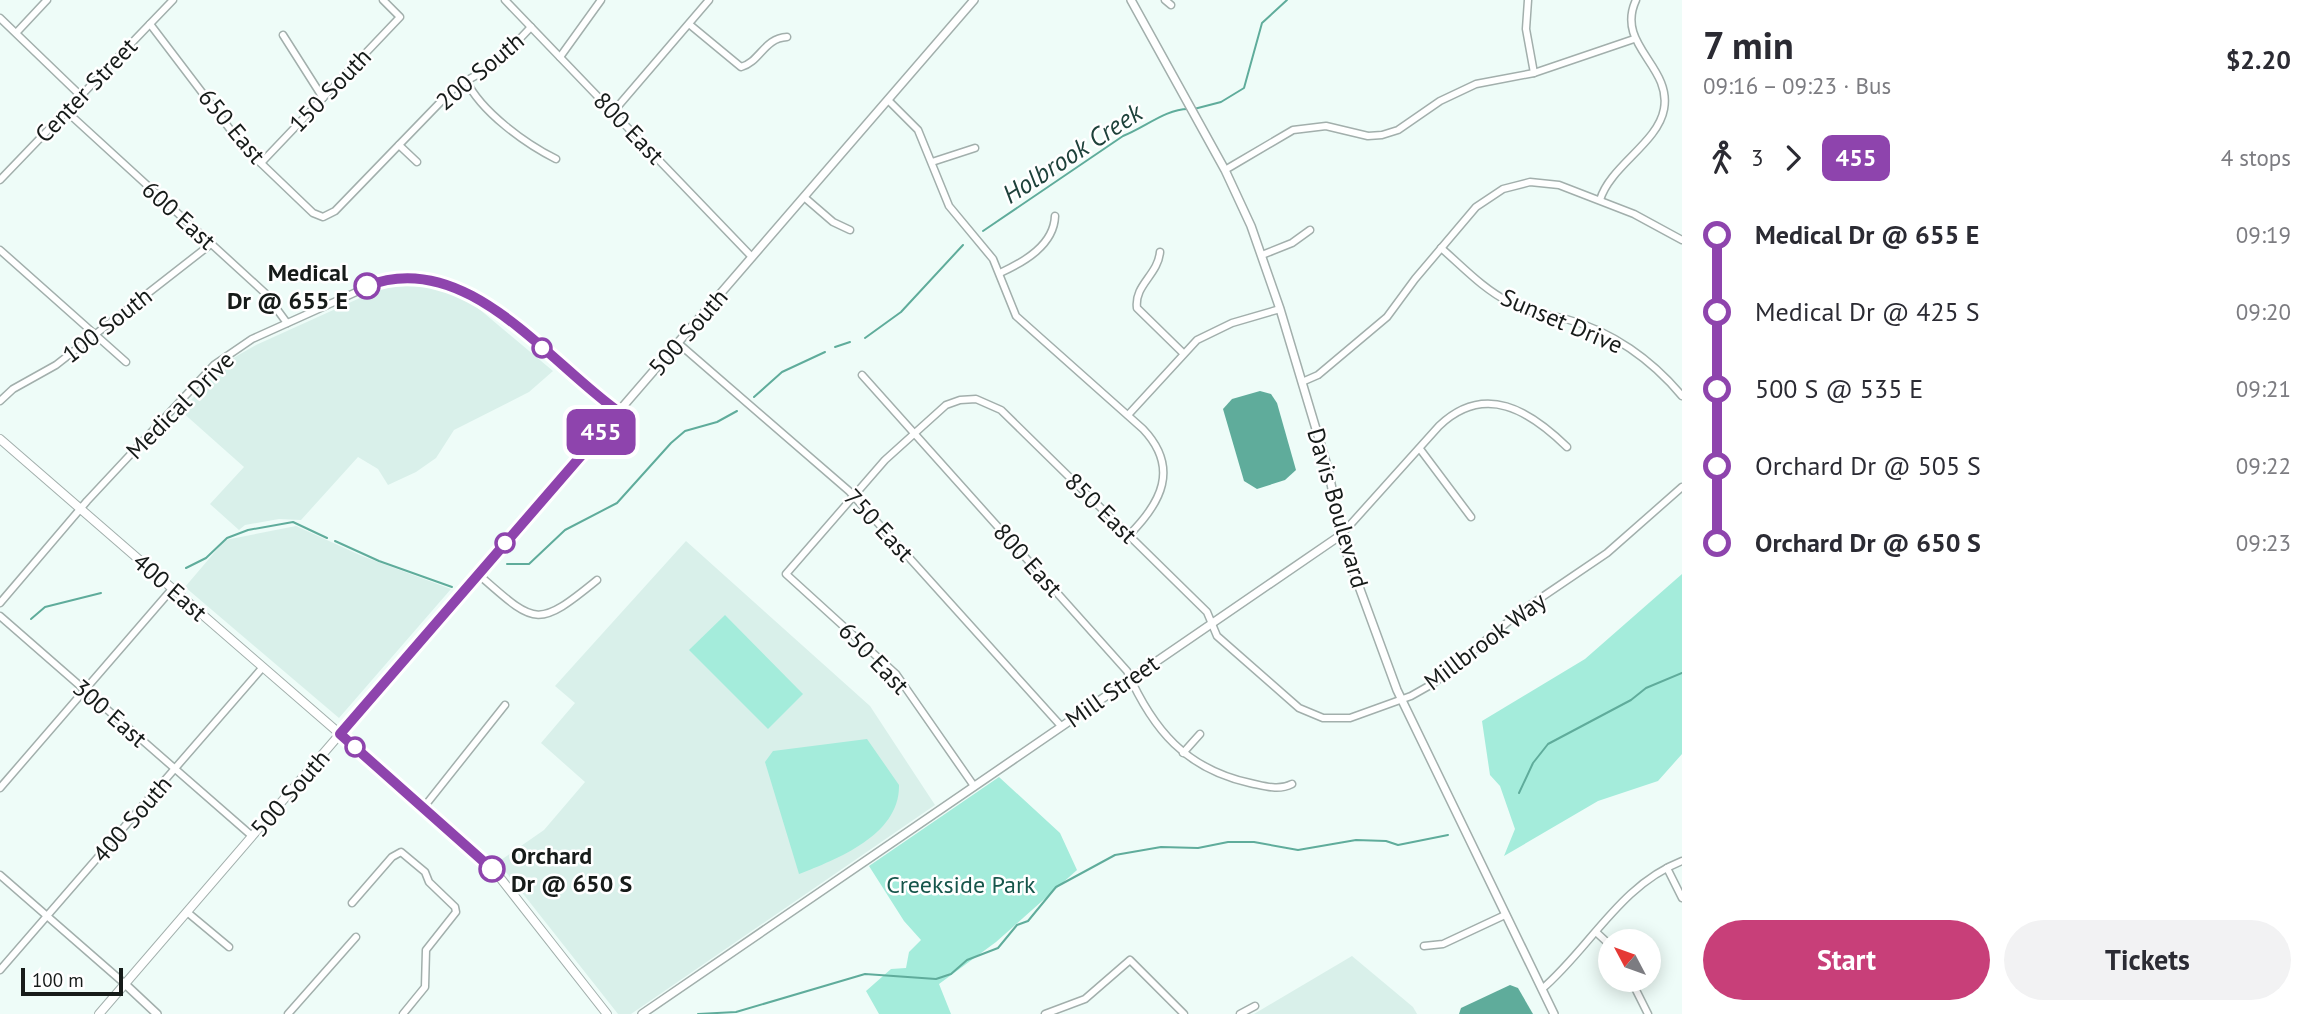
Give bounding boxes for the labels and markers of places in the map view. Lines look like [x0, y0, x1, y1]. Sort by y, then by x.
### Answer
place label: Medical Dr @ 655 E [227, 257, 349, 316]
marker: Medical Dr @ 655 E [354, 273, 380, 299]
unlabelled marker [532, 338, 552, 358]
unlabelled marker [495, 533, 515, 553]
unlabelled marker [345, 737, 365, 757]
place label: Orchard Dr @ 650 S [511, 840, 632, 899]
marker: Orchard Dr @ 650 S [479, 856, 505, 882]

